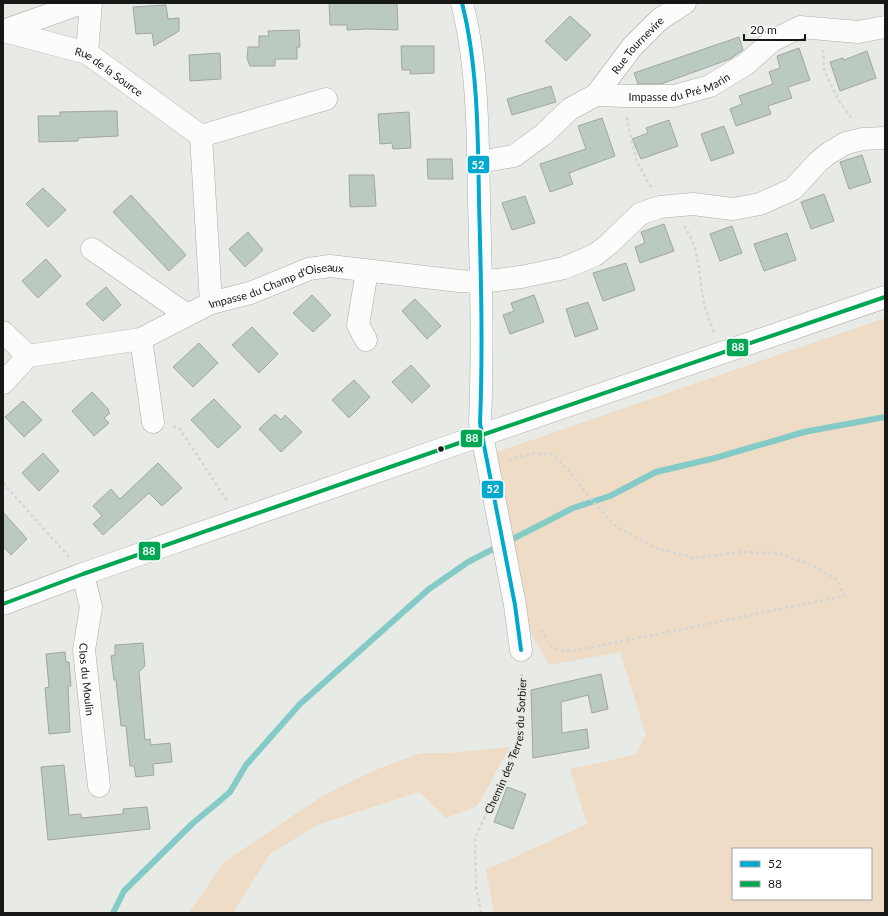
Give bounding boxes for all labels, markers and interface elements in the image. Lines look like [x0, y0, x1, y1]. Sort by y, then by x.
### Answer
street label: Rue Tournevire [608, 13, 666, 76]
scale bar [744, 16, 805, 42]
text: 20 m [750, 22, 777, 37]
street label: Rue de la Source [74, 44, 146, 99]
street label: Impasse du Pré Marin [629, 69, 732, 103]
line badge: 52 [467, 155, 490, 174]
text: 52 [472, 158, 484, 171]
street label: Impasse du Champ d'Oiseaux [206, 259, 345, 310]
line badge: 88 [726, 338, 749, 357]
text: 88 [732, 340, 744, 353]
line badge: 88 [460, 429, 483, 448]
text: 88 [466, 431, 478, 444]
unlabelled marker [436, 444, 446, 454]
line badge: 52 [481, 480, 504, 499]
text: 52 [487, 482, 499, 495]
line badge: 88 [138, 541, 161, 561]
text: 88 [143, 544, 155, 557]
street label: Clos du Moulin [77, 642, 98, 716]
street label: Chemin des Terres du Sorbier [481, 678, 528, 815]
legend [732, 848, 872, 900]
text: 52 [768, 856, 782, 871]
text: 88 [768, 876, 782, 891]

